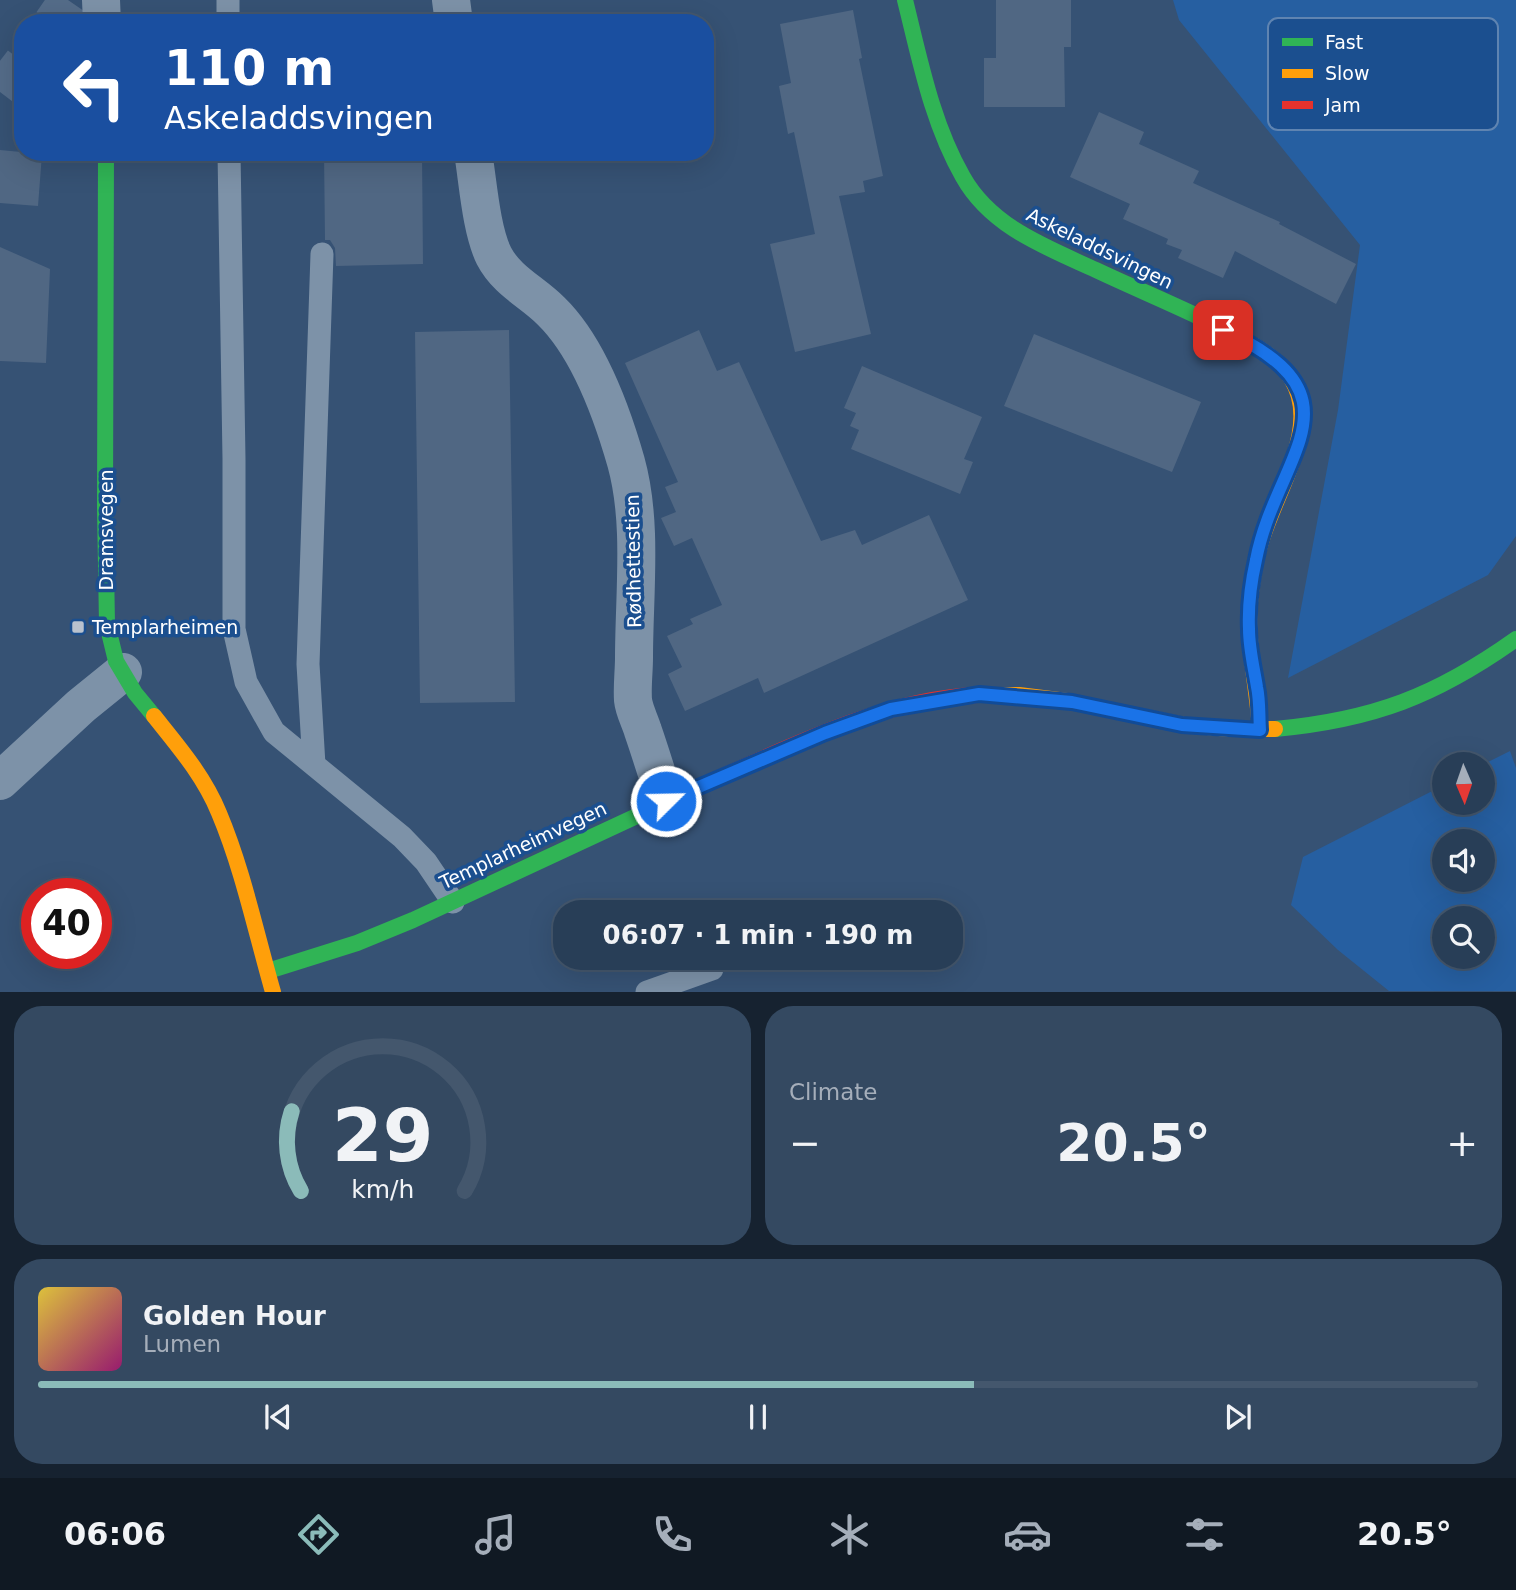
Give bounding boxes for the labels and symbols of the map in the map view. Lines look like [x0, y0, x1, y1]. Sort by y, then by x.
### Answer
legend [1268, 18, 1498, 130]
text: Fast [1325, 31, 1363, 53]
text: Slow [1325, 62, 1370, 84]
text: Jam [1324, 94, 1361, 116]
street label: Askeladdsvingen [1023, 203, 1177, 293]
pin [1193, 300, 1253, 360]
street label: Dramsvegen [95, 469, 117, 591]
street label: Rødhettestien [621, 494, 645, 628]
place label: Templarheimen [91, 616, 238, 638]
marker: Templarheimen [70, 619, 86, 635]
north arrow [1432, 752, 1494, 816]
position arrow [629, 764, 703, 838]
street label: Templarheimvegen [435, 797, 610, 894]
speed limit sign: 40 [21, 878, 112, 969]

